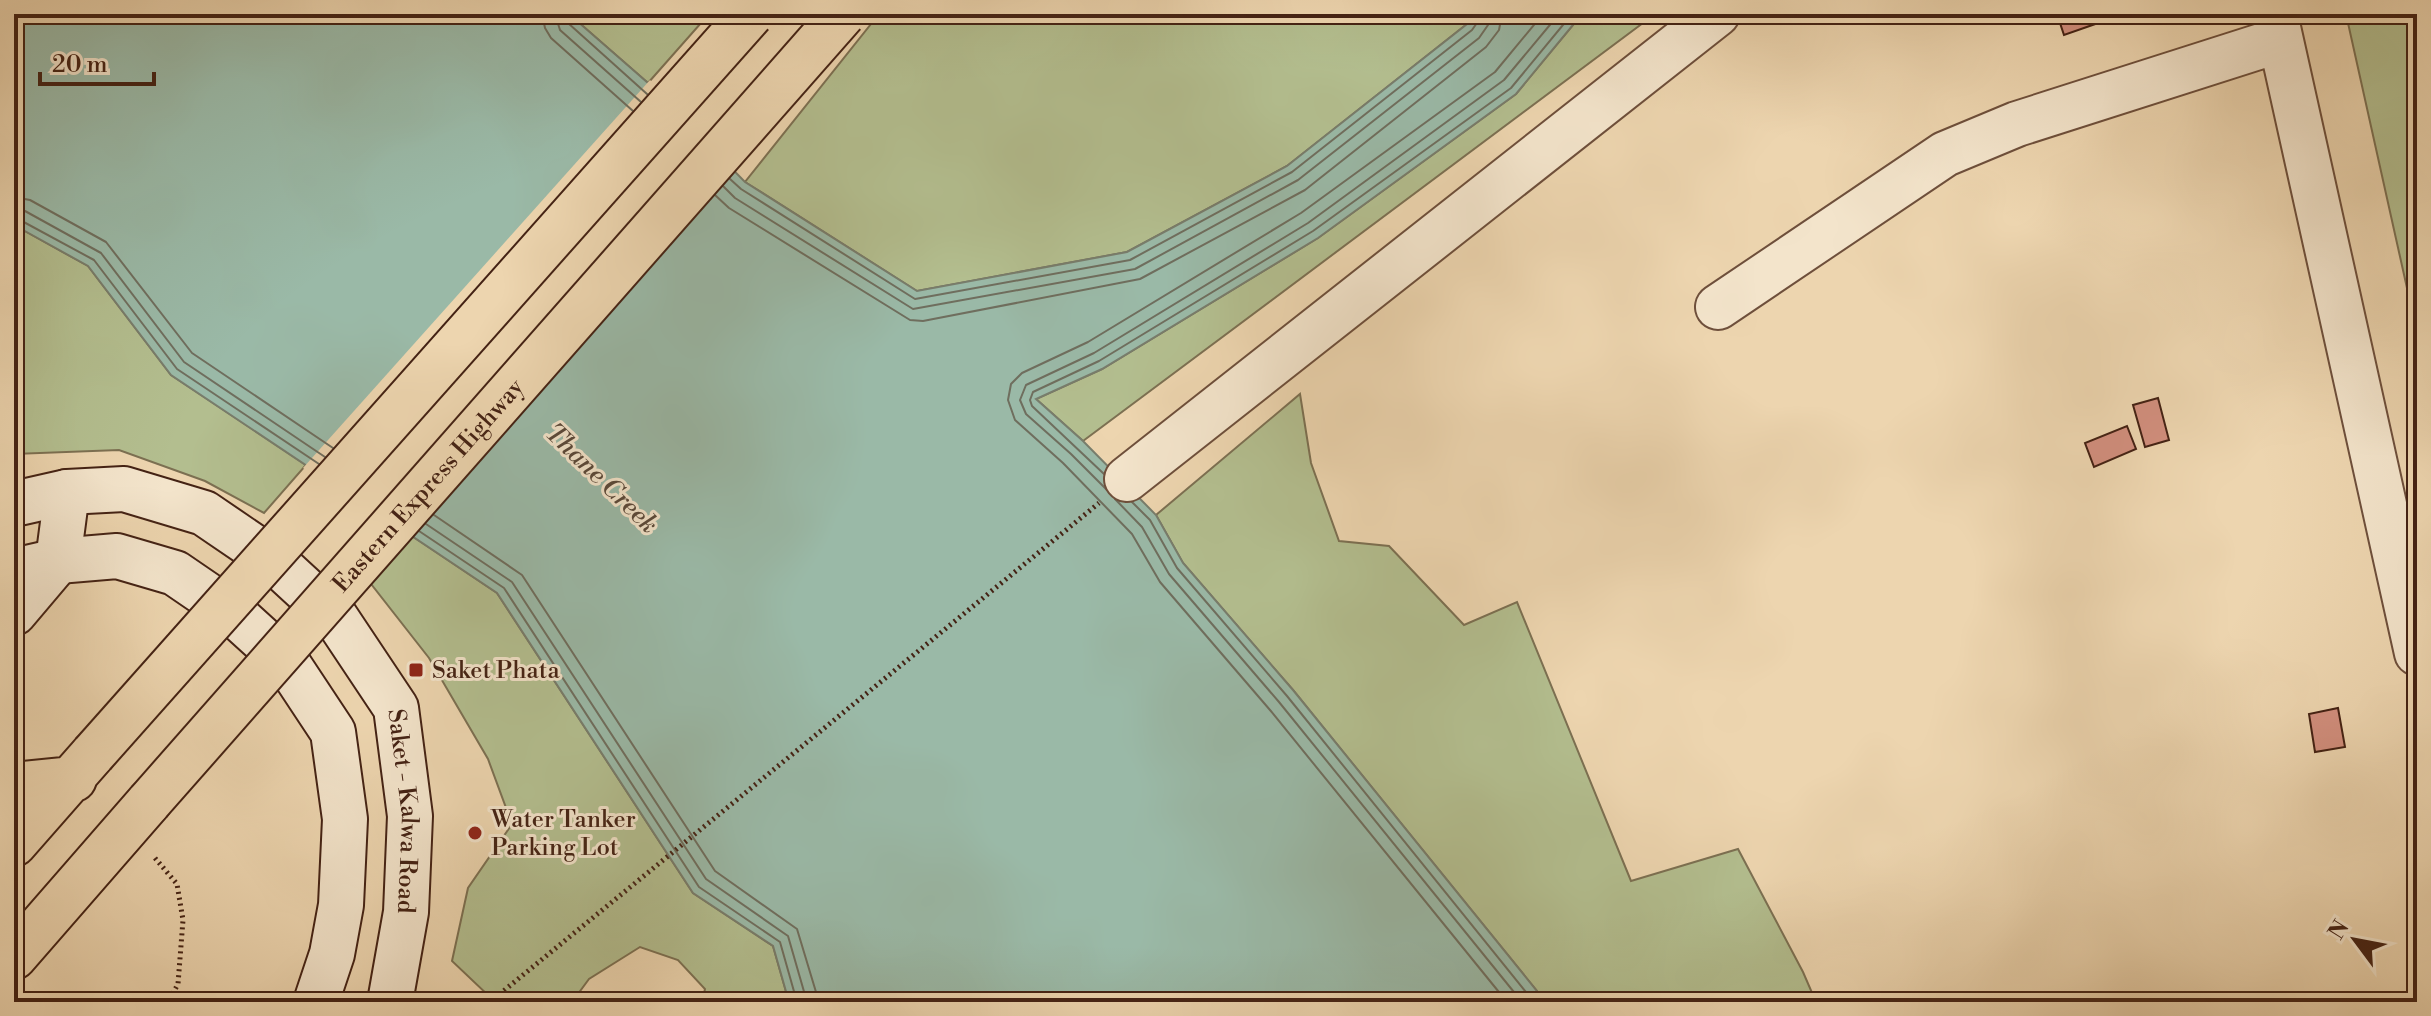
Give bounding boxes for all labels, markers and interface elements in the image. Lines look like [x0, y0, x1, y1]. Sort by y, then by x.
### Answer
scale bar [40, 36, 154, 86]
text: 20 m [52, 50, 108, 80]
street label: Eastern Express Highway [327, 373, 531, 599]
water label: Thane Creek [538, 417, 664, 540]
place label: Saket Phata [432, 656, 561, 686]
marker: Saket Phata [407, 661, 425, 679]
street label: Saket - Kalwa Road [380, 707, 424, 914]
place label: Water Tanker Parking Lot [490, 805, 636, 863]
marker: Water Tanker Parking Lot [466, 824, 484, 842]
north arrow [2315, 900, 2395, 980]
text: N [2323, 915, 2356, 945]

